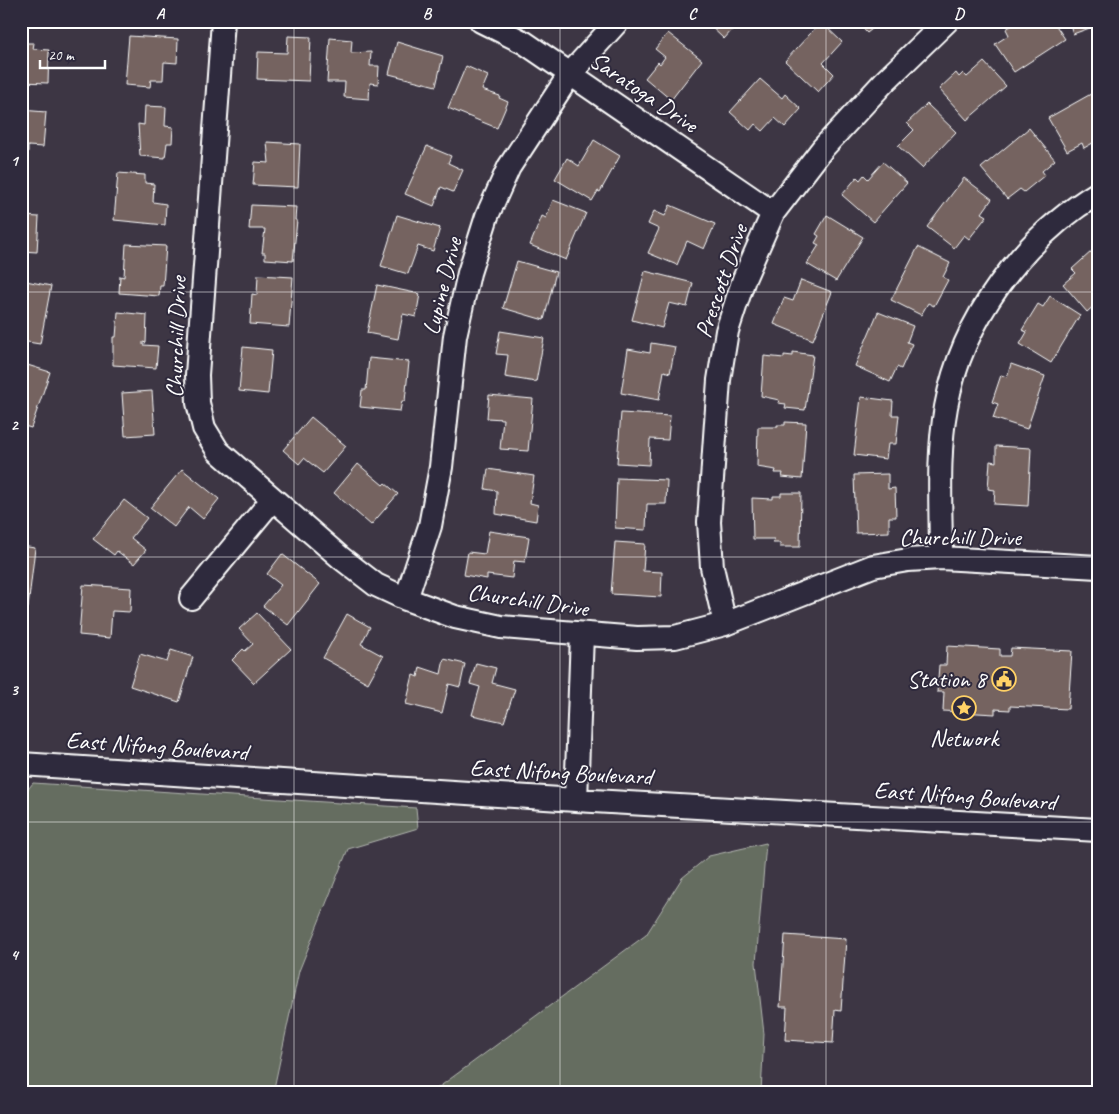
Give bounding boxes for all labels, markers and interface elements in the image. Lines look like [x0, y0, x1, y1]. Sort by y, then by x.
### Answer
text: A [156, 4, 166, 24]
text: B [423, 4, 433, 24]
text: C [688, 4, 698, 24]
text: D [954, 4, 965, 24]
scale bar [40, 38, 105, 70]
street label: Saratoga Drive [584, 45, 706, 140]
text: 20 m [48, 46, 75, 65]
text: 1 [10, 151, 19, 171]
street label: Prescott Drive [688, 218, 755, 341]
street label: Lupine Drive [415, 232, 469, 338]
street label: Churchill Drive [159, 274, 193, 398]
text: 2 [10, 415, 19, 435]
street label: Churchill Drive [899, 522, 1023, 552]
street label: Churchill Drive [466, 577, 592, 624]
place label: Station 8 [907, 664, 988, 694]
public building icon: Station 8 [991, 666, 1017, 692]
text: 3 [10, 680, 19, 700]
place icon: Network [951, 695, 977, 721]
place label: Network [930, 723, 1001, 753]
street label: East Nifong Boulevard [65, 725, 253, 768]
street label: East Nifong Boulevard [469, 752, 656, 792]
street label: East Nifong Boulevard [873, 775, 1061, 818]
text: 4 [10, 945, 19, 965]

